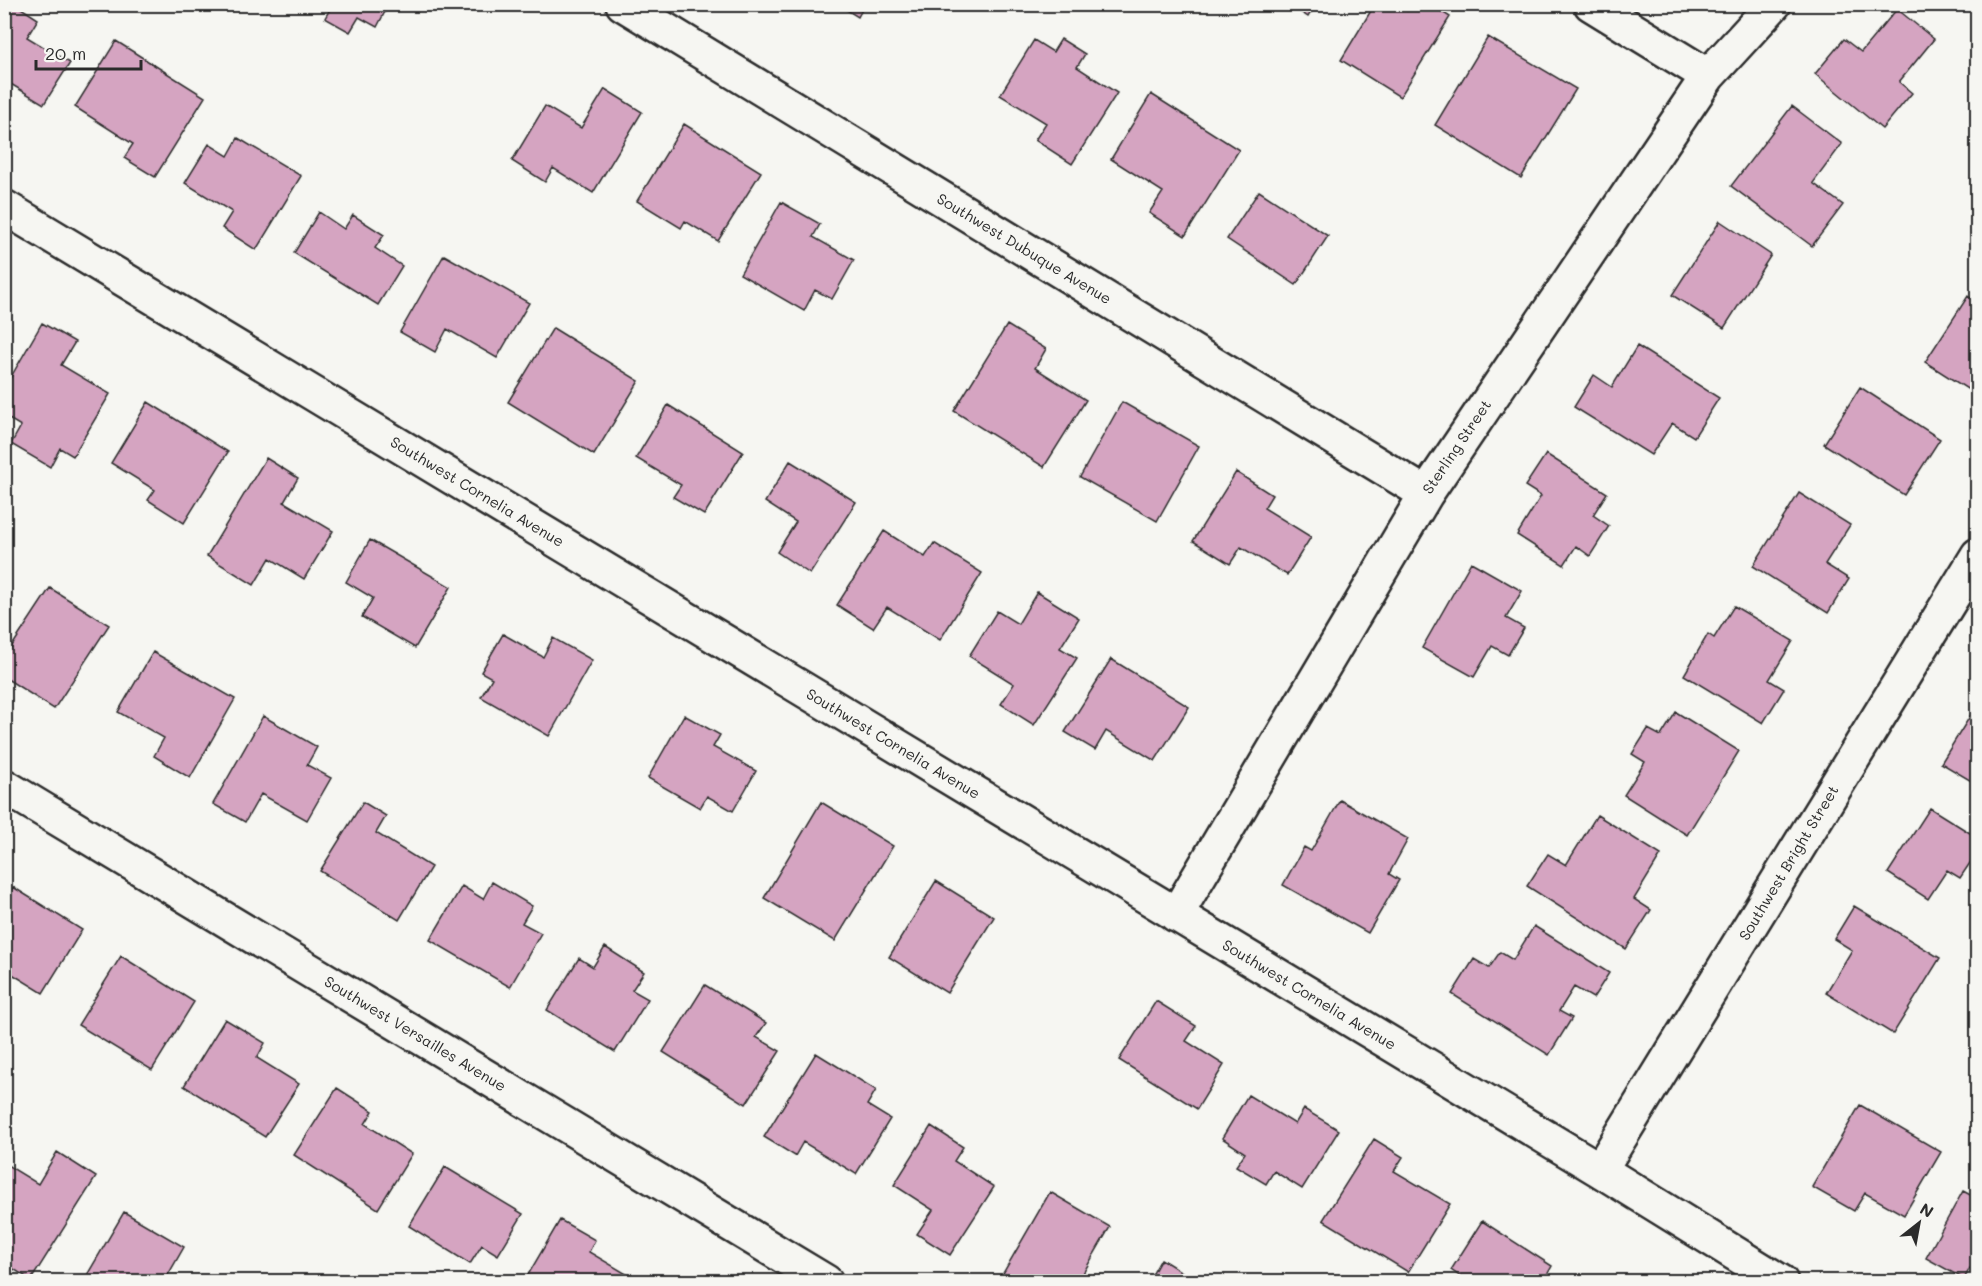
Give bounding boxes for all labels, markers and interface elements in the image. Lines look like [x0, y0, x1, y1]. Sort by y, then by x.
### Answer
scale bar [36, 33, 141, 71]
text: 20 m [45, 41, 86, 65]
street label: Southwest Dubuque Avenue [934, 188, 1116, 308]
street label: Sterling Street [1417, 395, 1495, 498]
street label: Southwest Cornelia Avenue [387, 431, 568, 551]
street label: Southwest Cornelia Avenue [803, 683, 984, 803]
street label: Southwest Bright Street [1734, 781, 1843, 944]
street label: Southwest Cornelia Avenue [1219, 934, 1400, 1054]
street label: Southwest Versailles Avenue [321, 971, 510, 1095]
north arrow [1889, 1193, 1949, 1253]
text: N [1916, 1198, 1938, 1222]

